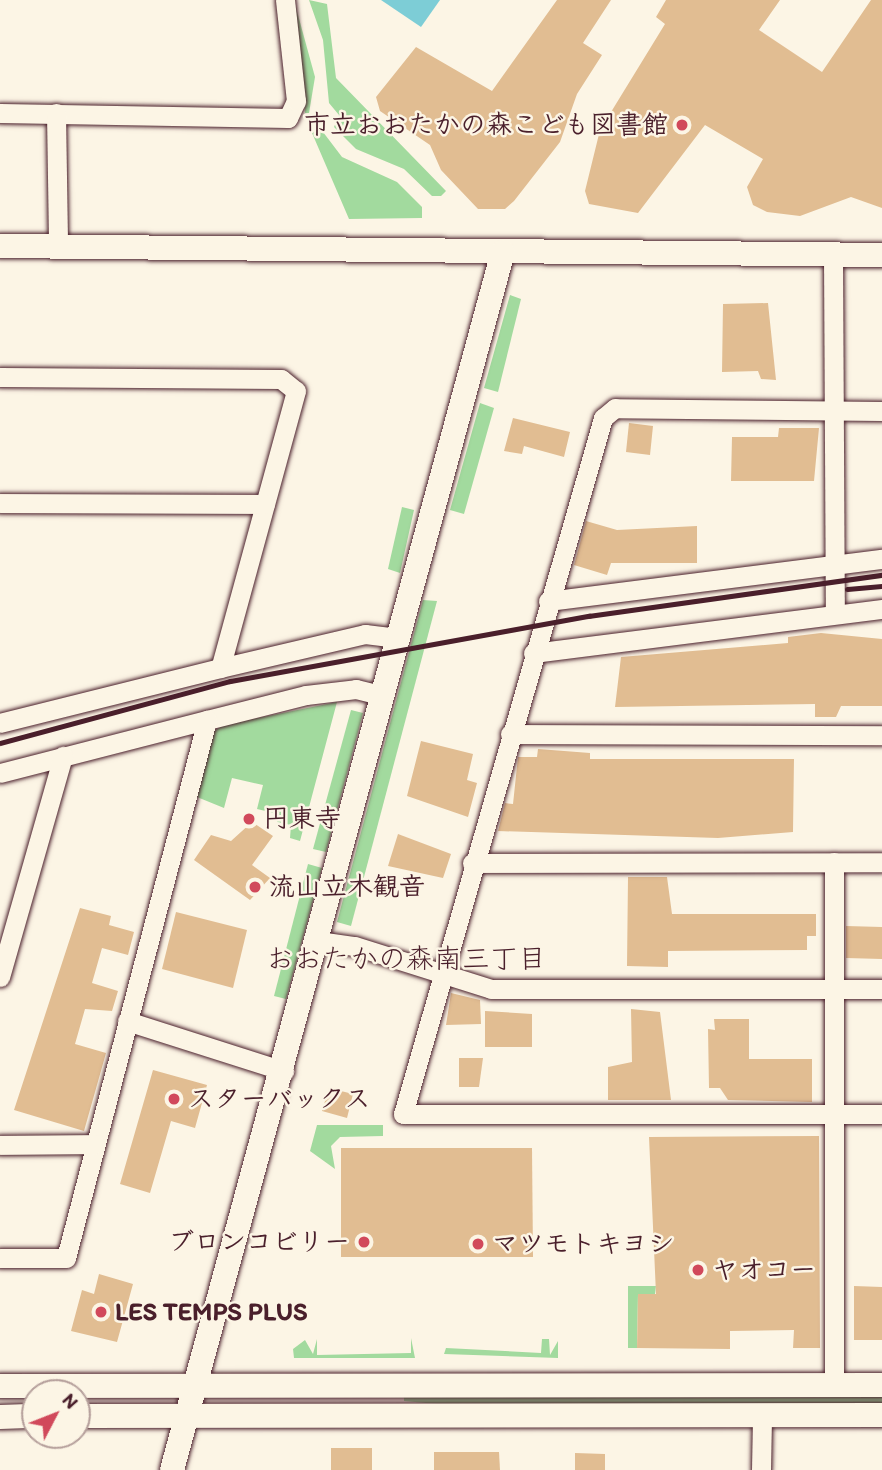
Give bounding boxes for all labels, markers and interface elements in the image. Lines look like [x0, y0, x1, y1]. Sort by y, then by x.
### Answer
place label: 市立おおたかの森こども図書館 [304, 109, 668, 141]
marker: 市立おおたかの森こども図書館 [674, 117, 690, 133]
place label: 円東寺 [263, 803, 341, 835]
marker: 円東寺 [241, 811, 257, 827]
place label: 流山立木観音 [269, 871, 425, 903]
marker: 流山立木観音 [247, 879, 263, 895]
district label: おおたかの森南三丁目 [266, 941, 546, 975]
place label: スターバックス [188, 1083, 370, 1115]
marker: スターバックス [166, 1091, 182, 1107]
place label: ブロンコビリー [168, 1226, 350, 1258]
place label: マツモトキヨシ [492, 1228, 674, 1260]
marker: ブロンコビリー [356, 1234, 372, 1250]
marker: マツモトキヨシ [470, 1236, 486, 1252]
place label: ヤオコー [712, 1254, 816, 1286]
marker: ヤオコー [690, 1262, 706, 1278]
place label: LES TEMPS PLUS [115, 1296, 308, 1328]
marker: LES TEMPS PLUS [93, 1304, 109, 1320]
north arrow [21, 1379, 91, 1449]
text: N [58, 1388, 83, 1413]

